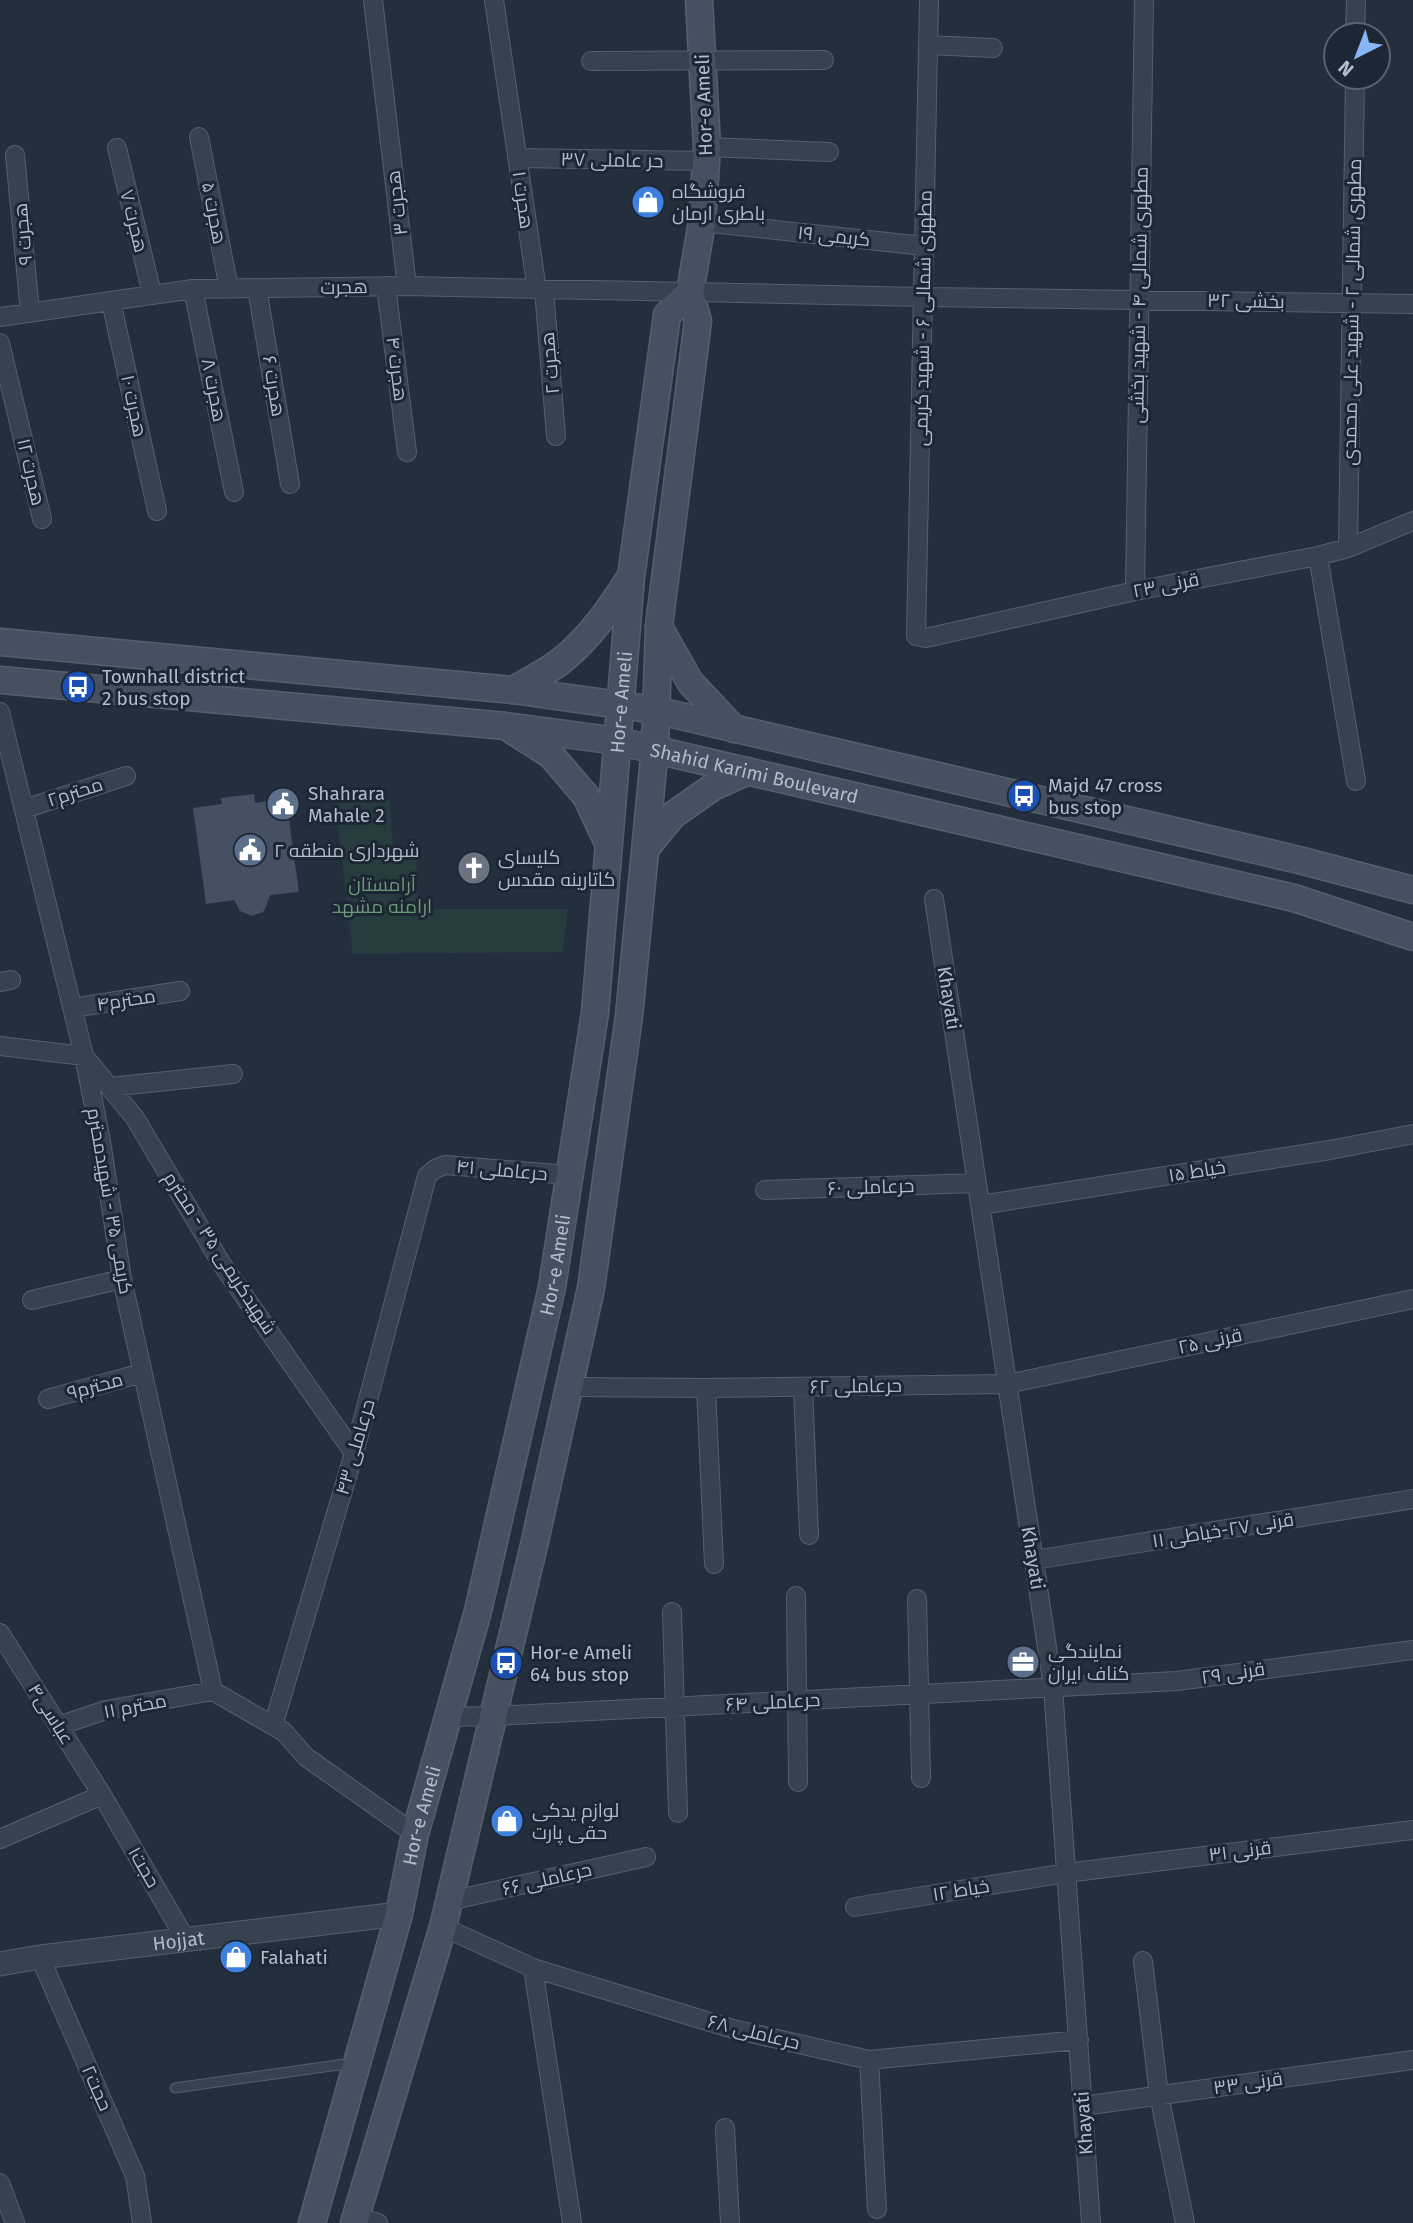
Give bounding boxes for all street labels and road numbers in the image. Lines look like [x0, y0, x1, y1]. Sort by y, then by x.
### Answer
street label: Hor-e Ameli [691, 54, 717, 156]
street label: حر عاملی ۳۷ [560, 148, 664, 172]
street label: مطهری شمالی ۲ - شهید علی محمدی [1338, 158, 1366, 466]
street label: مطهری شمالی ۴ - شهید بخشی [1125, 166, 1153, 424]
street label: هجرت ۳ [382, 169, 412, 237]
street label: هجرت ۱ [508, 170, 538, 230]
street label: هجرت ۵ [197, 180, 231, 246]
street label: هجرت ۷ [115, 187, 153, 255]
street label: مطهری شمالی ۶ - شهید کریمی [909, 190, 937, 446]
street label: هجرت ۹ [9, 202, 37, 266]
street label: کریمی ۱۹ [796, 221, 872, 251]
street label: هجرت [320, 275, 368, 299]
street label: بخشی ۳۲ [1207, 289, 1285, 313]
street label: هجرت ۲ [536, 331, 564, 395]
street label: هجرت ۴ [382, 335, 412, 403]
street label: هجرت ۶ [258, 354, 290, 418]
street label: هجرت ۸ [197, 356, 231, 424]
street label: هجرت ۱۰ [116, 373, 152, 439]
street label: هجرت ۱۲ [12, 436, 50, 508]
street label: قرنی ۲۳ [1131, 567, 1201, 603]
street label: Hor-e Ameli [605, 650, 636, 754]
street label: Shahid Karimi Boulevard [648, 738, 860, 808]
street label: محترم۲ [44, 772, 106, 814]
street label: Khayati [933, 965, 965, 1031]
street label: محترم۴ [95, 984, 157, 1018]
street label: کریمی ۳۵ - شهیدمحترم [80, 1106, 138, 1296]
street label: حرعاملی ۴۱ [455, 1155, 549, 1185]
street label: خیاط ۱۵ [1167, 1155, 1227, 1187]
street label: شهیدکریمی ۳۵ - محترم [157, 1167, 281, 1340]
street label: حرعاملی ۶۰ [827, 1174, 915, 1200]
street label: Hor-e Ameli [534, 1213, 575, 1318]
street label: قرنی ۲۵ [1176, 1323, 1244, 1359]
street label: محترم۹ [65, 1368, 126, 1406]
street label: حرعاملی ۶۲ [810, 1374, 902, 1398]
street label: حرعاملی ۴۳ [330, 1397, 380, 1497]
street label: قرنی ۲۷-خیاطی ۱۱ [1151, 1507, 1295, 1553]
street label: Khayati [1017, 1525, 1049, 1591]
street label: قرنی ۲۹ [1200, 1657, 1266, 1689]
street label: عباسی۴ [23, 1679, 79, 1749]
street label: حرعاملی ۶۴ [725, 1688, 821, 1716]
street label: محترم ۱۱ [102, 1689, 169, 1725]
street label: Hor-e Ameli [397, 1763, 445, 1867]
street label: قرنی ۳۱ [1207, 1836, 1273, 1866]
street label: حجت۱ [123, 1842, 165, 1892]
street label: حرعاملی ۶۶ [500, 1858, 594, 1900]
street label: خیاط ۱۲ [931, 1874, 991, 1906]
street label: Hojjat [151, 1926, 206, 1955]
street label: حرعاملی ۶۸ [706, 2009, 802, 2055]
street label: حجت۲ [77, 2062, 117, 2114]
street label: قرنی ۳۳ [1212, 2067, 1284, 2099]
street label: Khayati [1070, 2090, 1098, 2156]

